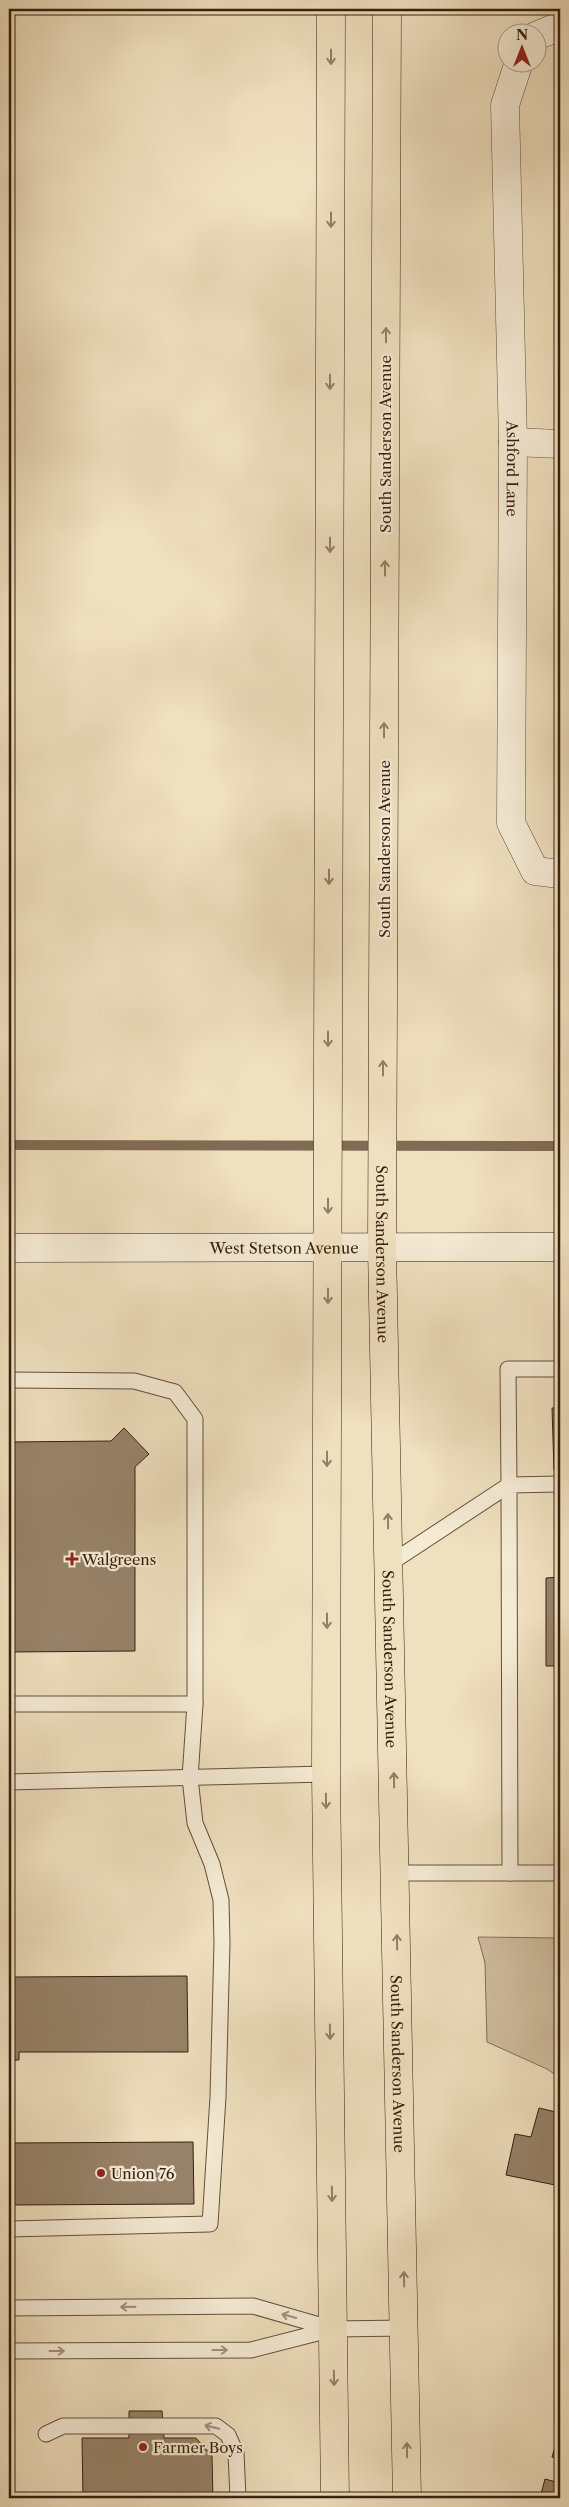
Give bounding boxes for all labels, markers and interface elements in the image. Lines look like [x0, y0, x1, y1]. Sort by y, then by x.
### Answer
north arrow [496, 22, 546, 72]
text: N [516, 26, 528, 44]
one-way arrow [326, 49, 336, 65]
one-way arrow [326, 212, 336, 228]
one-way arrow [381, 328, 390, 344]
street label: South Sanderson Avenue [376, 355, 395, 533]
one-way arrow [325, 374, 335, 390]
street label: Ashford Lane [503, 419, 523, 517]
one-way arrow [325, 536, 335, 553]
one-way arrow [380, 560, 390, 576]
one-way arrow [379, 723, 389, 739]
street label: South Sanderson Avenue [375, 760, 394, 938]
one-way arrow [324, 868, 334, 885]
one-way arrow [323, 1031, 333, 1047]
one-way arrow [378, 1060, 388, 1076]
street label: South Sanderson Avenue [372, 1165, 393, 1343]
one-way arrow [323, 1198, 333, 1214]
street label: West Stetson Avenue [208, 1238, 359, 1257]
one-way arrow [323, 1288, 333, 1304]
one-way arrow [322, 1450, 332, 1467]
one-way arrow [383, 1513, 393, 1529]
place label: Walgreens [81, 1550, 156, 1569]
marker: Walgreens [66, 1553, 78, 1565]
street label: South Sanderson Avenue [379, 1570, 401, 1748]
one-way arrow [322, 1613, 332, 1629]
one-way arrow [389, 1772, 398, 1788]
one-way arrow [322, 1793, 331, 1809]
one-way arrow [392, 1934, 402, 1950]
street label: South Sanderson Avenue [387, 1975, 410, 2153]
one-way arrow [325, 2024, 334, 2040]
place label: Union 76 [111, 2164, 175, 2183]
marker: Union 76 [95, 2167, 107, 2179]
one-way arrow [327, 2186, 337, 2202]
one-way arrow [399, 2272, 409, 2288]
one-way arrow [120, 2302, 136, 2312]
one-way arrow [281, 2311, 297, 2321]
one-way arrow [49, 2346, 65, 2356]
one-way arrow [212, 2346, 228, 2355]
one-way arrow [329, 2370, 339, 2386]
one-way arrow [204, 2422, 220, 2431]
place label: Farmer Boys [153, 2438, 243, 2457]
marker: Farmer Boys [137, 2441, 149, 2453]
one-way arrow [402, 2442, 412, 2458]

